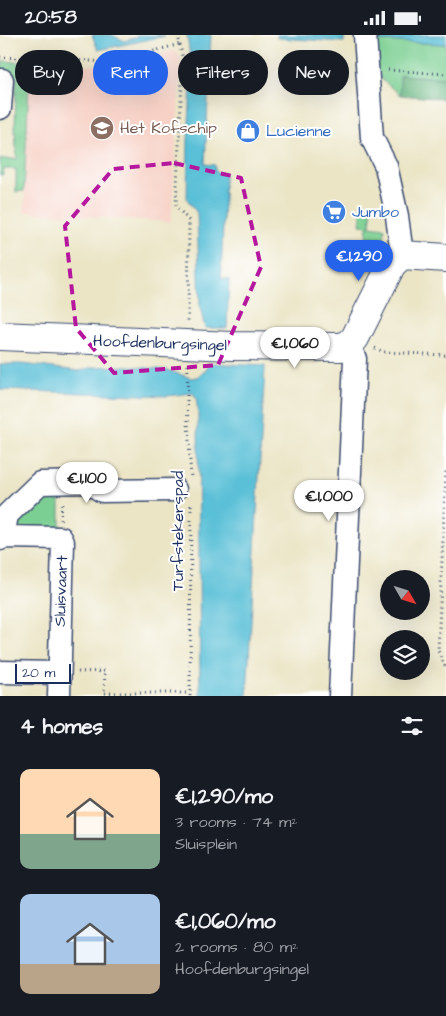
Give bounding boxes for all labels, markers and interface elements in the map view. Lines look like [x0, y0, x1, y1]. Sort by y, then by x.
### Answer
text: 20:58 [25, 4, 77, 31]
chip: Buy [15, 50, 83, 95]
chip: Rent [93, 50, 168, 95]
chip: Filters [178, 50, 268, 95]
chip: New [278, 50, 349, 95]
school or university icon: Het Kofschip [89, 115, 115, 141]
place label: Het Kofschip [120, 117, 217, 139]
shop icon: Lucienne [235, 118, 261, 144]
place label: Lucienne [266, 120, 331, 142]
supermarket icon: Jumbo [321, 199, 347, 225]
place label: Jumbo [352, 201, 399, 223]
pin: €1,290 [318, 239, 400, 282]
text: €1,290 [336, 245, 382, 267]
pin: €1,060 [254, 327, 336, 369]
street label: Hoofdenburgsingel [93, 330, 227, 357]
text: €1,060 [271, 332, 319, 354]
pin: €1,100 [46, 461, 128, 504]
text: €1,100 [67, 467, 107, 489]
street label: Turfstekerspad [167, 471, 189, 591]
pin: €1,000 [288, 479, 370, 522]
text: €1,000 [305, 485, 353, 507]
street label: Sluisvaart [49, 554, 73, 627]
north arrow [380, 570, 430, 620]
map controls [380, 570, 430, 680]
button: layers [380, 630, 430, 680]
scale bar [15, 661, 71, 684]
text: 20 m [22, 663, 55, 683]
text: 4 homes [20, 712, 103, 741]
icon: filters [398, 712, 426, 740]
text: €1,290/mo [175, 782, 273, 811]
icon: home [60, 789, 120, 849]
text: 3 rooms · 74 m² [175, 811, 298, 833]
text: Sluisplein [175, 833, 237, 855]
text: €1,060/mo [175, 907, 276, 936]
icon: home [60, 914, 120, 974]
text: 2 rooms · 80 m² [175, 936, 298, 958]
text: Hoofdenburgsingel [175, 958, 309, 980]

